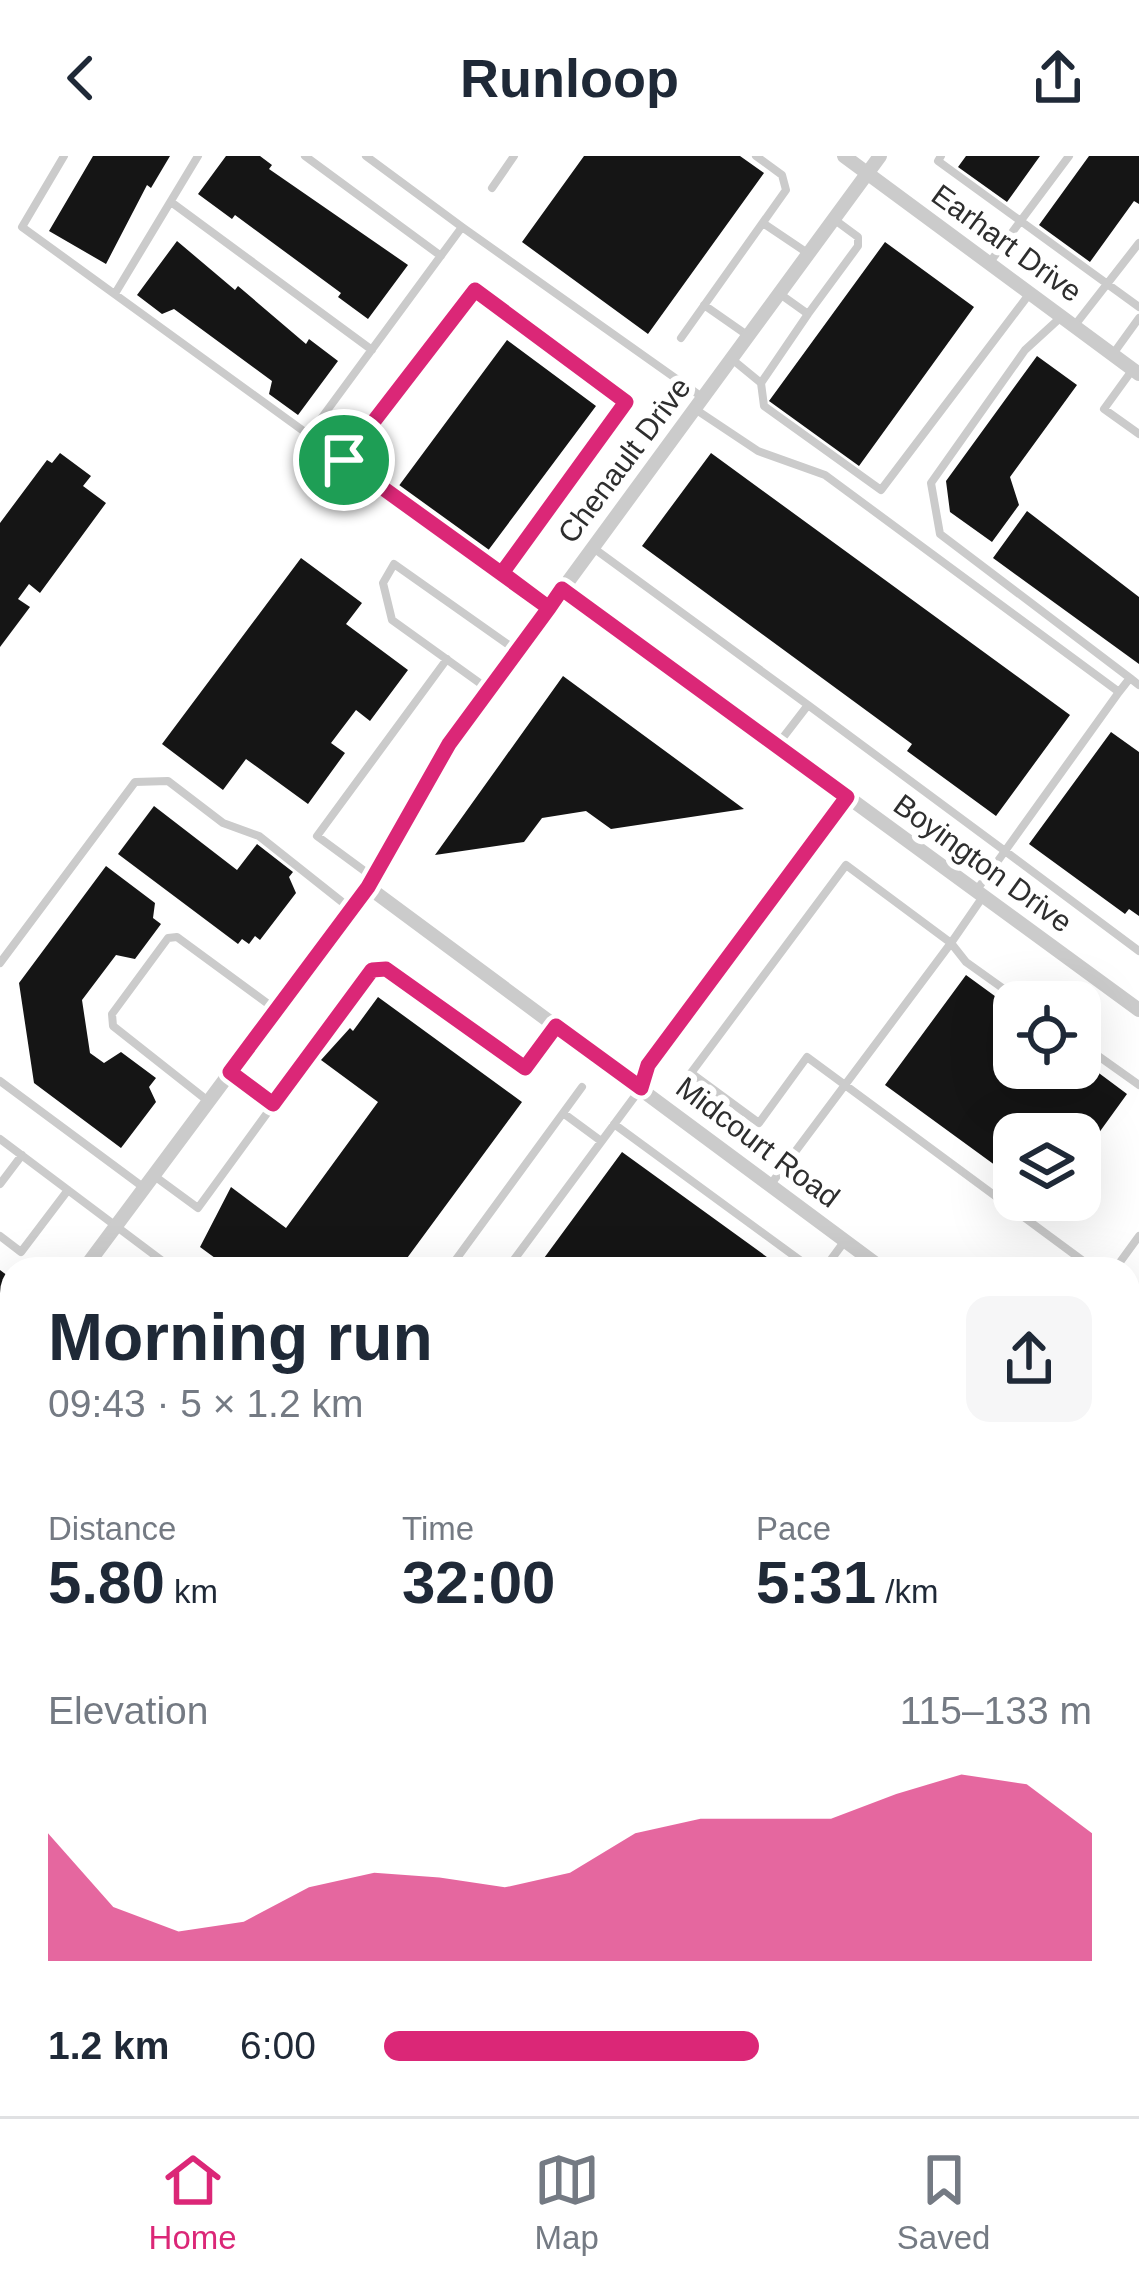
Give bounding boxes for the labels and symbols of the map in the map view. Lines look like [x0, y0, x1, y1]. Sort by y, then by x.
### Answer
street label: Earhart Drive [926, 178, 1088, 308]
street label: Chenault Drive [551, 371, 697, 549]
pin [293, 409, 395, 511]
street label: Boyington Drive [888, 787, 1078, 939]
street label: Midcourt Road [670, 1070, 846, 1214]

